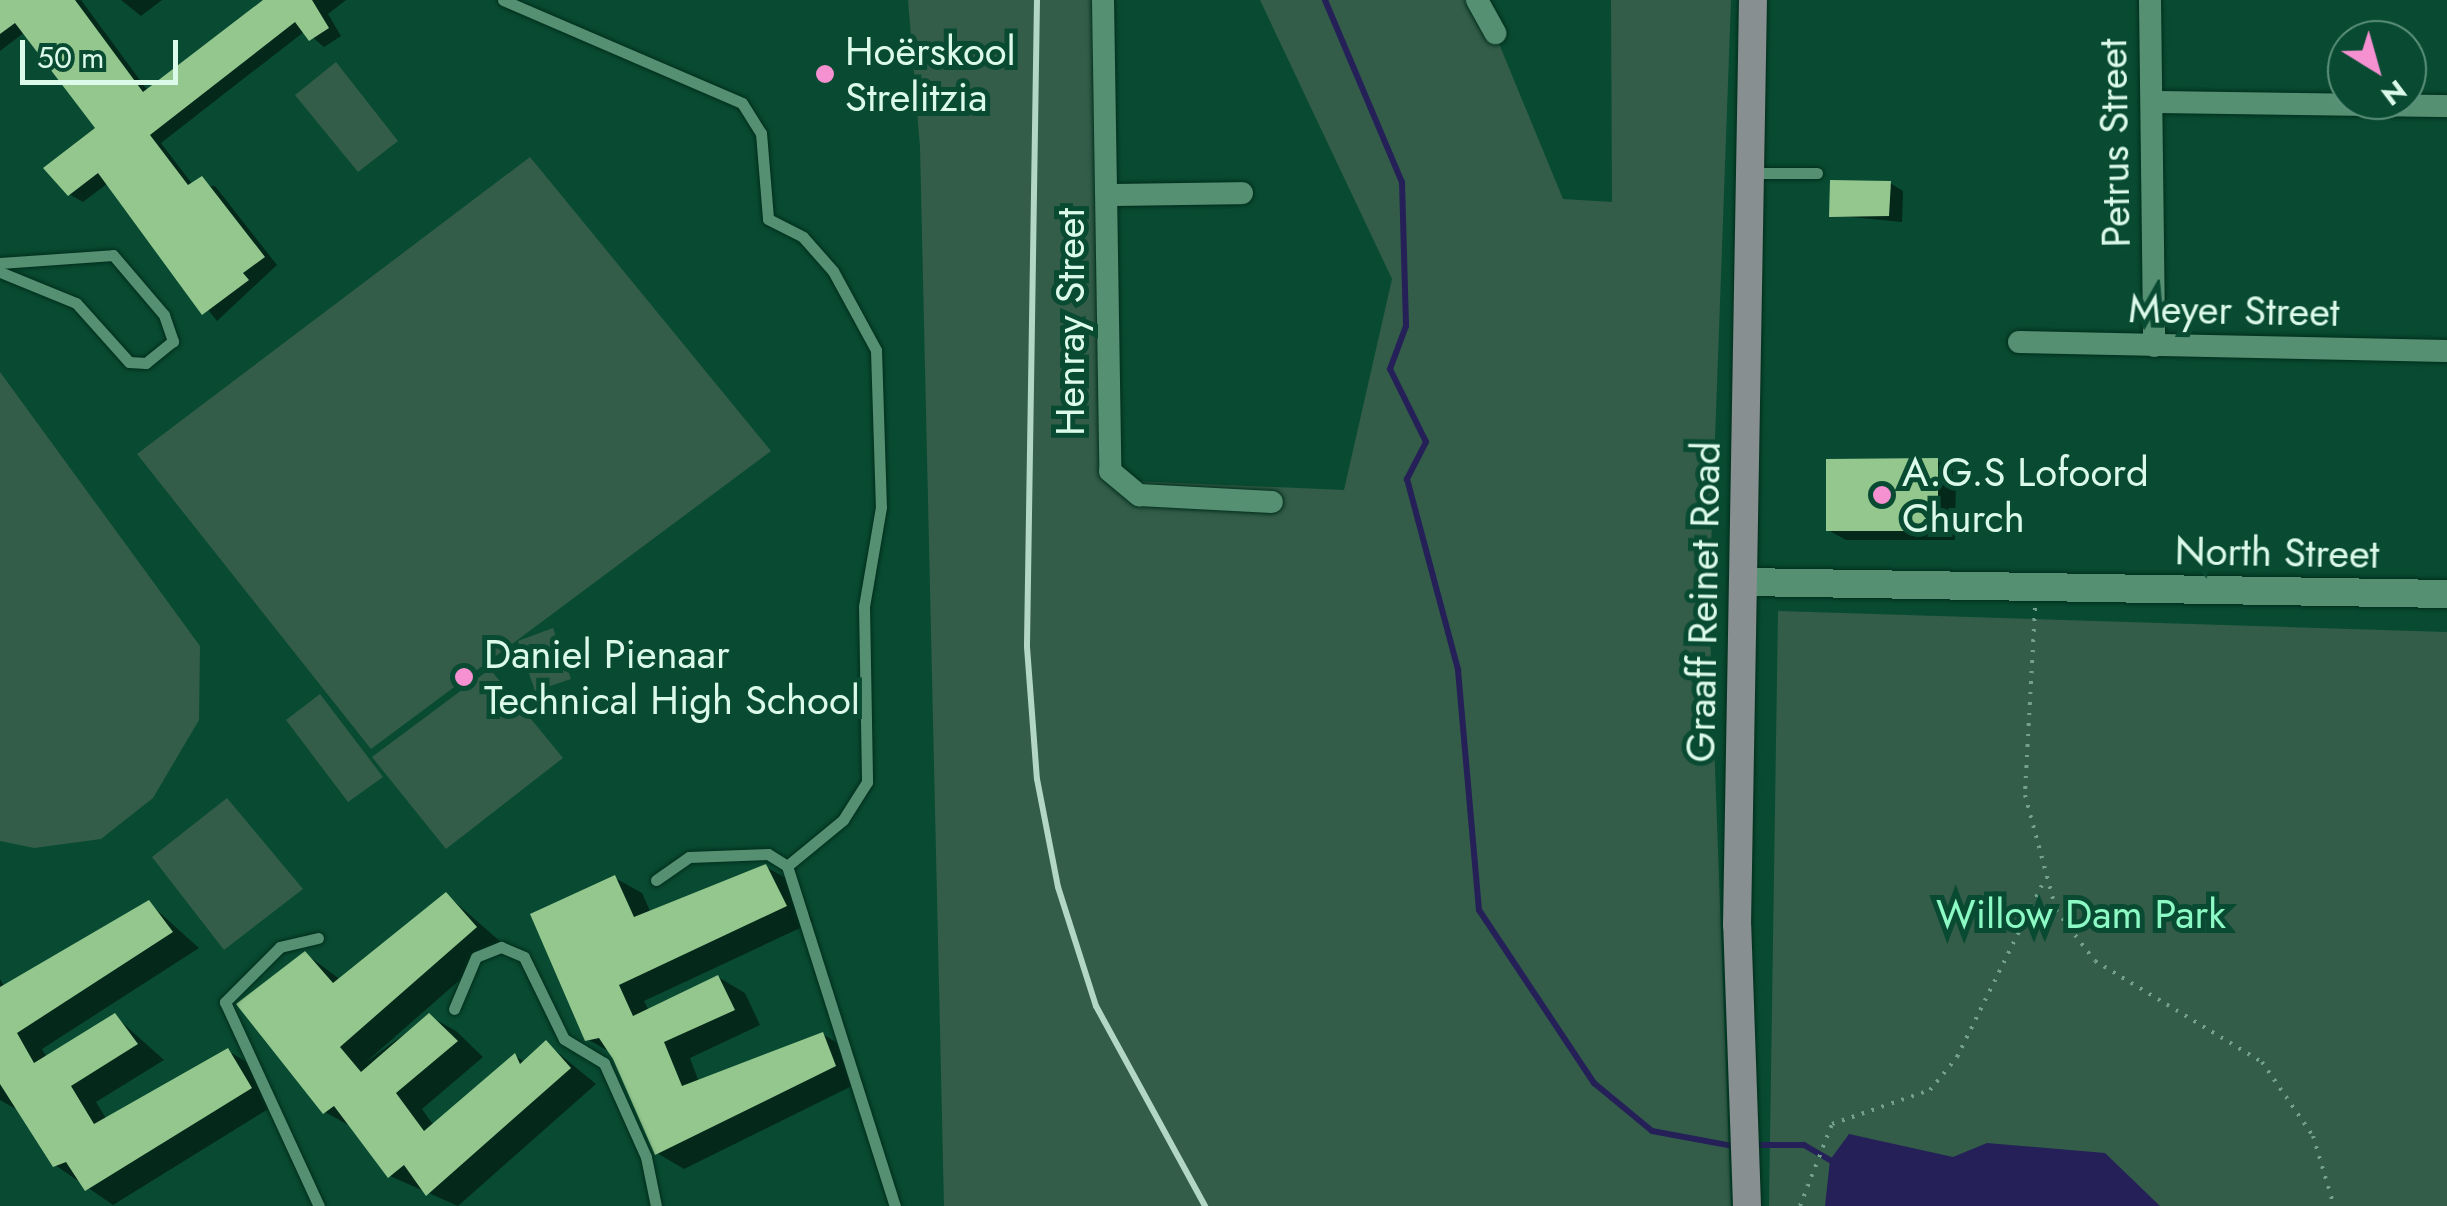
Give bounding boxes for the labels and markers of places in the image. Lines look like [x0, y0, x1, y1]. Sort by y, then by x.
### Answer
place label: Hoërskool Strelitzia [845, 27, 1016, 121]
marker: Hoërskool Strelitzia [814, 63, 836, 85]
place label: A.G.S Lofoord Church [1902, 448, 2149, 542]
marker: A.G.S Lofoord Church [1871, 484, 1893, 506]
place label: Daniel Pienaar Technical High School [484, 630, 860, 724]
marker: Daniel Pienaar Technical High School [453, 666, 475, 688]

